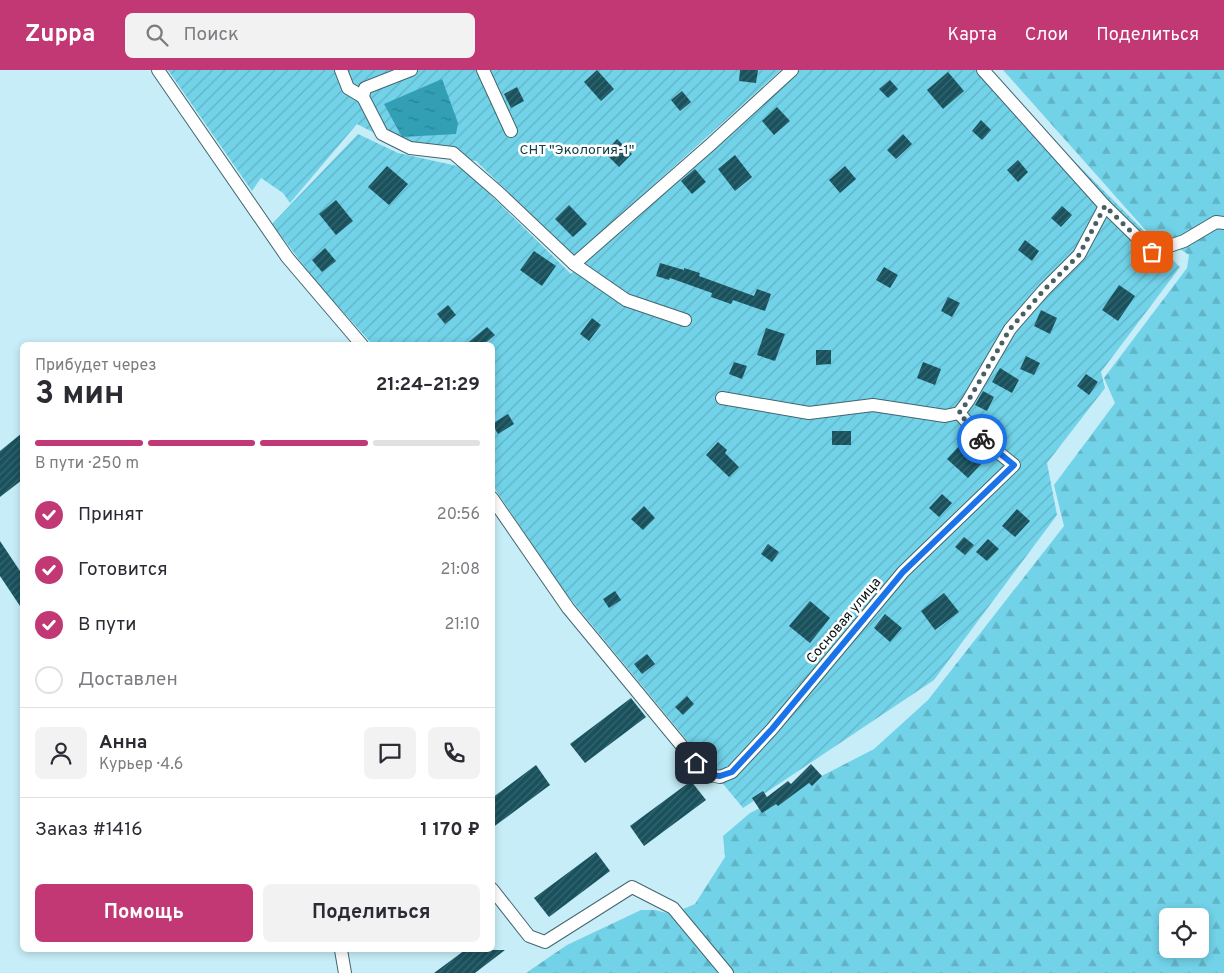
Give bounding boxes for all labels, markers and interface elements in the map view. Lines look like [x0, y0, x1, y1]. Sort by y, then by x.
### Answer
search box [125, 13, 475, 58]
text: Zuppa [25, 20, 95, 50]
icon: search [143, 21, 171, 49]
text: Поиск [183, 23, 239, 47]
text: Карта [947, 24, 997, 47]
text: Слои [1025, 24, 1068, 47]
text: Поделиться [1096, 24, 1199, 47]
park label: СНТ "Экология-1" [520, 142, 634, 159]
pin [1131, 231, 1173, 273]
icon: bag [1138, 238, 1166, 266]
text: Прибудет через [35, 356, 157, 376]
text: 21:24–21:29 [376, 373, 480, 397]
text: 3 мин [35, 375, 125, 415]
courier [957, 414, 1007, 464]
icon: bike [968, 425, 996, 453]
text: В пути · 250 m [35, 454, 139, 474]
icon: check [35, 501, 63, 529]
text: Принят [78, 503, 144, 527]
text: 20:56 [437, 505, 480, 525]
icon: check [35, 556, 63, 584]
text: Готовится [78, 558, 168, 582]
text: 21:08 [441, 560, 480, 580]
street label: Сосновая улица [803, 574, 885, 667]
icon: check [35, 611, 63, 639]
text: В пути [78, 613, 136, 637]
text: 21:10 [444, 615, 480, 635]
text: Доставлен [78, 668, 178, 692]
button: person [35, 727, 87, 779]
button: chat [364, 727, 416, 779]
button: phone [428, 727, 480, 779]
text: Анна [99, 731, 147, 755]
pin [675, 742, 717, 784]
icon: home [682, 749, 710, 777]
text: Курьер · 4.6 [99, 755, 183, 775]
text: Заказ #1416 [35, 818, 143, 842]
text: 1 170 ₽ [420, 818, 480, 842]
button: Помощь [35, 884, 253, 942]
button: Поделиться [263, 884, 480, 942]
map controls [1159, 908, 1209, 958]
button: locate [1159, 908, 1209, 958]

